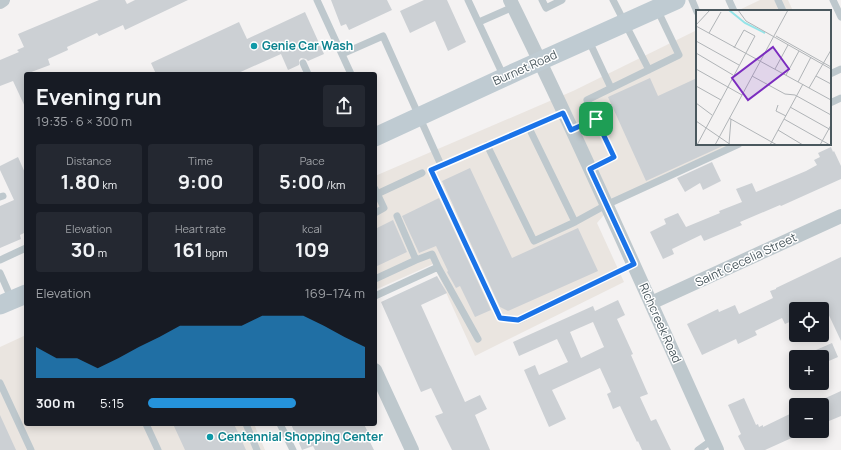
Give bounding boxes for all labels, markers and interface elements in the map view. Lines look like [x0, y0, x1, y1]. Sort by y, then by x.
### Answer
inset map [696, 10, 831, 145]
place label: Genie Car Wash [262, 37, 353, 54]
marker: Genie Car Wash [249, 41, 259, 51]
street label: Burnet Road [490, 46, 560, 89]
text: Evening run [36, 82, 161, 112]
button: share [323, 85, 365, 127]
pin [579, 102, 613, 136]
icon: arrive [585, 108, 607, 130]
text: 19:35 · 6 × 300 m [36, 112, 132, 130]
text: Distance [66, 153, 111, 168]
text: Time [188, 153, 213, 168]
text: Pace [300, 153, 325, 168]
text: 1.80 [61, 168, 100, 195]
text: 9:00 [178, 168, 223, 195]
text: 5:00 [279, 168, 324, 195]
text: km [100, 177, 117, 192]
text: /km [324, 177, 345, 192]
text: Elevation [66, 221, 112, 236]
text: Heart rate [175, 221, 226, 236]
text: kcal [302, 221, 322, 236]
street label: Saint Cecelia Street [692, 228, 799, 291]
text: 30 [71, 236, 95, 263]
text: 161 [173, 236, 203, 263]
text: 109 [295, 236, 329, 263]
text: m [95, 245, 107, 260]
text: bpm [203, 245, 228, 260]
street label: Richcreek Road [635, 280, 686, 365]
text: Elevation [36, 284, 91, 302]
text: 169–174 m [305, 284, 365, 302]
map controls [789, 302, 829, 438]
button: locate [789, 302, 829, 342]
button: + [789, 350, 829, 390]
text: 300 m [36, 394, 75, 412]
text: 5:15 [100, 394, 124, 412]
button: − [789, 398, 829, 438]
place label: Centennial Shopping Center [218, 428, 383, 445]
marker: Centennial Shopping Center [205, 432, 215, 442]

